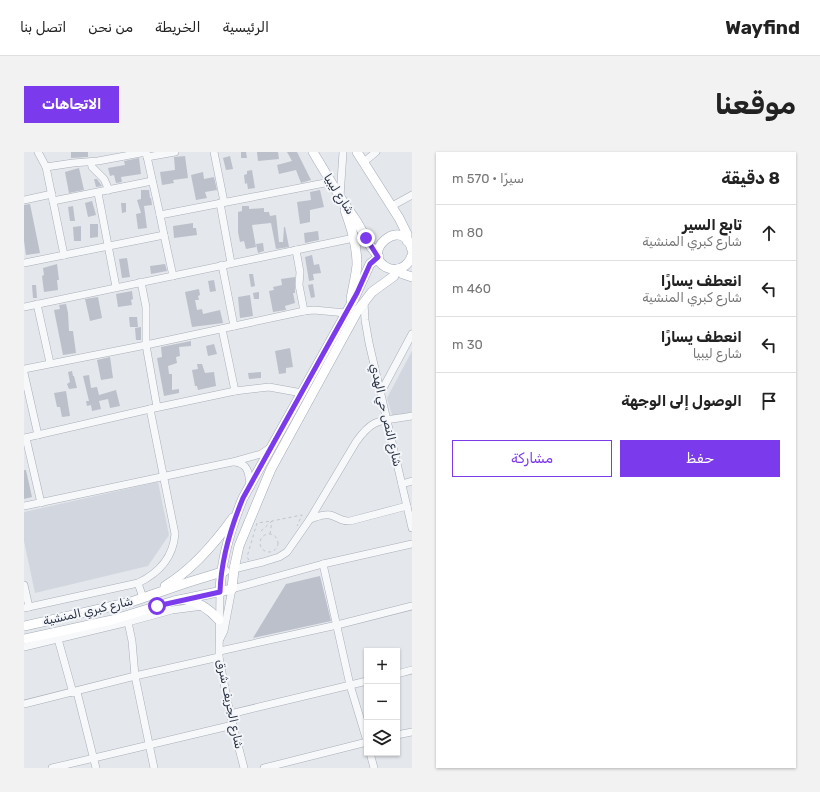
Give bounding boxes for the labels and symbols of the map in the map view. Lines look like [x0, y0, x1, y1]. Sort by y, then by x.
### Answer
street label: شارع ليبيا [319, 171, 357, 218]
route end [357, 229, 375, 247]
street label: شارع النص حي الهدي [365, 362, 405, 468]
street label: شارع كبري المنشية [42, 594, 135, 630]
route start [148, 597, 166, 615]
street label: شارع الجريف شرق [212, 658, 246, 751]

